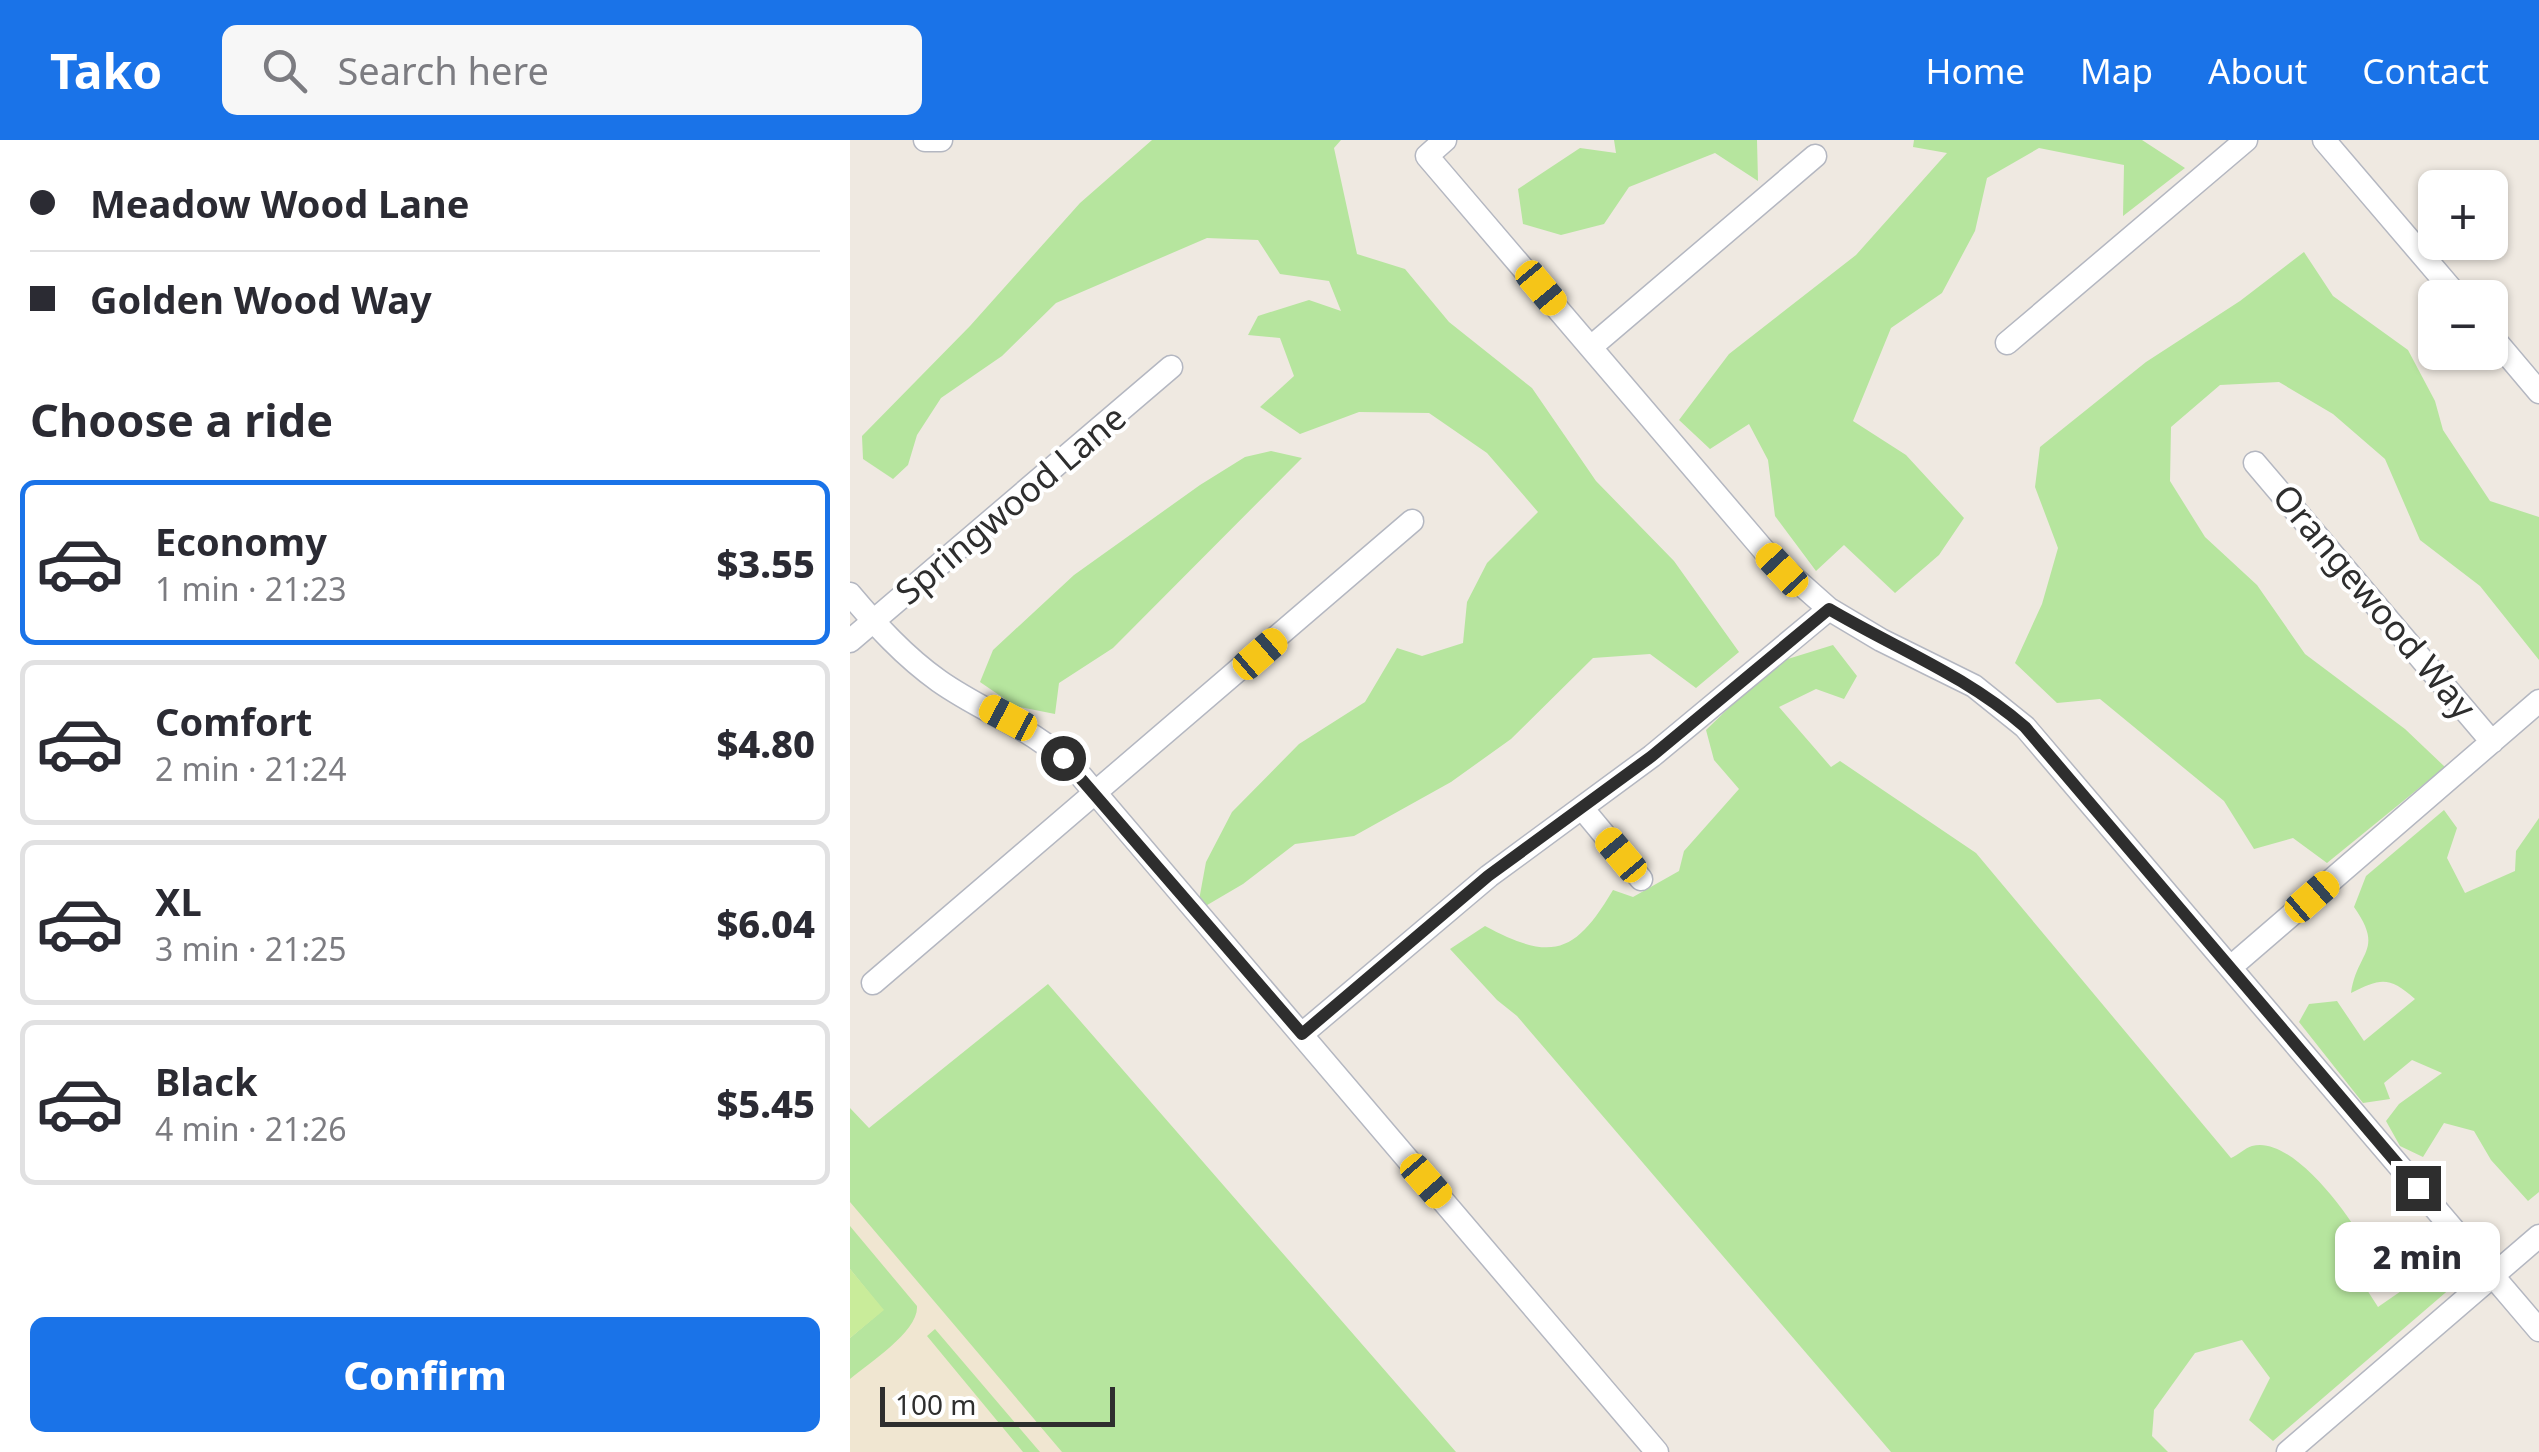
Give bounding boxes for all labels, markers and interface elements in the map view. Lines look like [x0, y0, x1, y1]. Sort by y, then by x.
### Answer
search box [222, 25, 922, 115]
text: Tako [50, 38, 162, 103]
icon: search [257, 43, 312, 98]
text: Search here [337, 44, 549, 96]
text: Home [1926, 47, 2025, 94]
text: Map [2080, 47, 2153, 94]
text: About [2208, 47, 2307, 94]
text: Contact [2362, 47, 2489, 94]
map controls [2418, 170, 2508, 370]
button: + [2418, 170, 2508, 260]
text: Meadow Wood Lane [90, 177, 469, 229]
car [1510, 255, 1572, 321]
text: Golden Wood Way [90, 273, 432, 325]
button: − [2418, 280, 2508, 370]
text: Choose a ride [30, 389, 333, 450]
street label: Springwood Lane [885, 394, 1135, 614]
street label: Orangewood Way [2263, 474, 2487, 728]
text: Economy [155, 515, 327, 567]
icon: car [35, 518, 125, 608]
text: $3.55 [716, 537, 815, 589]
car [1751, 538, 1813, 602]
text: 1 min · 21:23 [155, 567, 347, 610]
car [1228, 623, 1292, 685]
car [974, 691, 1042, 745]
text: Comfort [155, 695, 312, 747]
icon: car [35, 698, 125, 788]
text: $4.80 [716, 717, 815, 769]
route start [1041, 736, 1086, 781]
text: 2 min · 21:24 [155, 747, 347, 790]
car [1590, 822, 1652, 888]
car [2280, 866, 2344, 928]
text: XL [155, 875, 202, 927]
icon: car [35, 878, 125, 968]
text: $6.04 [716, 897, 815, 949]
text: 3 min · 21:25 [155, 927, 347, 970]
text: Black [155, 1055, 258, 1107]
icon: car [35, 1058, 125, 1148]
text: $5.45 [716, 1077, 815, 1129]
text: 4 min · 21:26 [155, 1107, 347, 1150]
car [1395, 1149, 1457, 1213]
route end [2396, 1166, 2441, 1211]
callout: 2 min [2336, 1223, 2500, 1293]
text: 2 min [2373, 1235, 2462, 1278]
button: Confirm [30, 1317, 820, 1432]
scale bar [880, 1382, 1115, 1426]
text: 100 m [895, 1385, 977, 1423]

